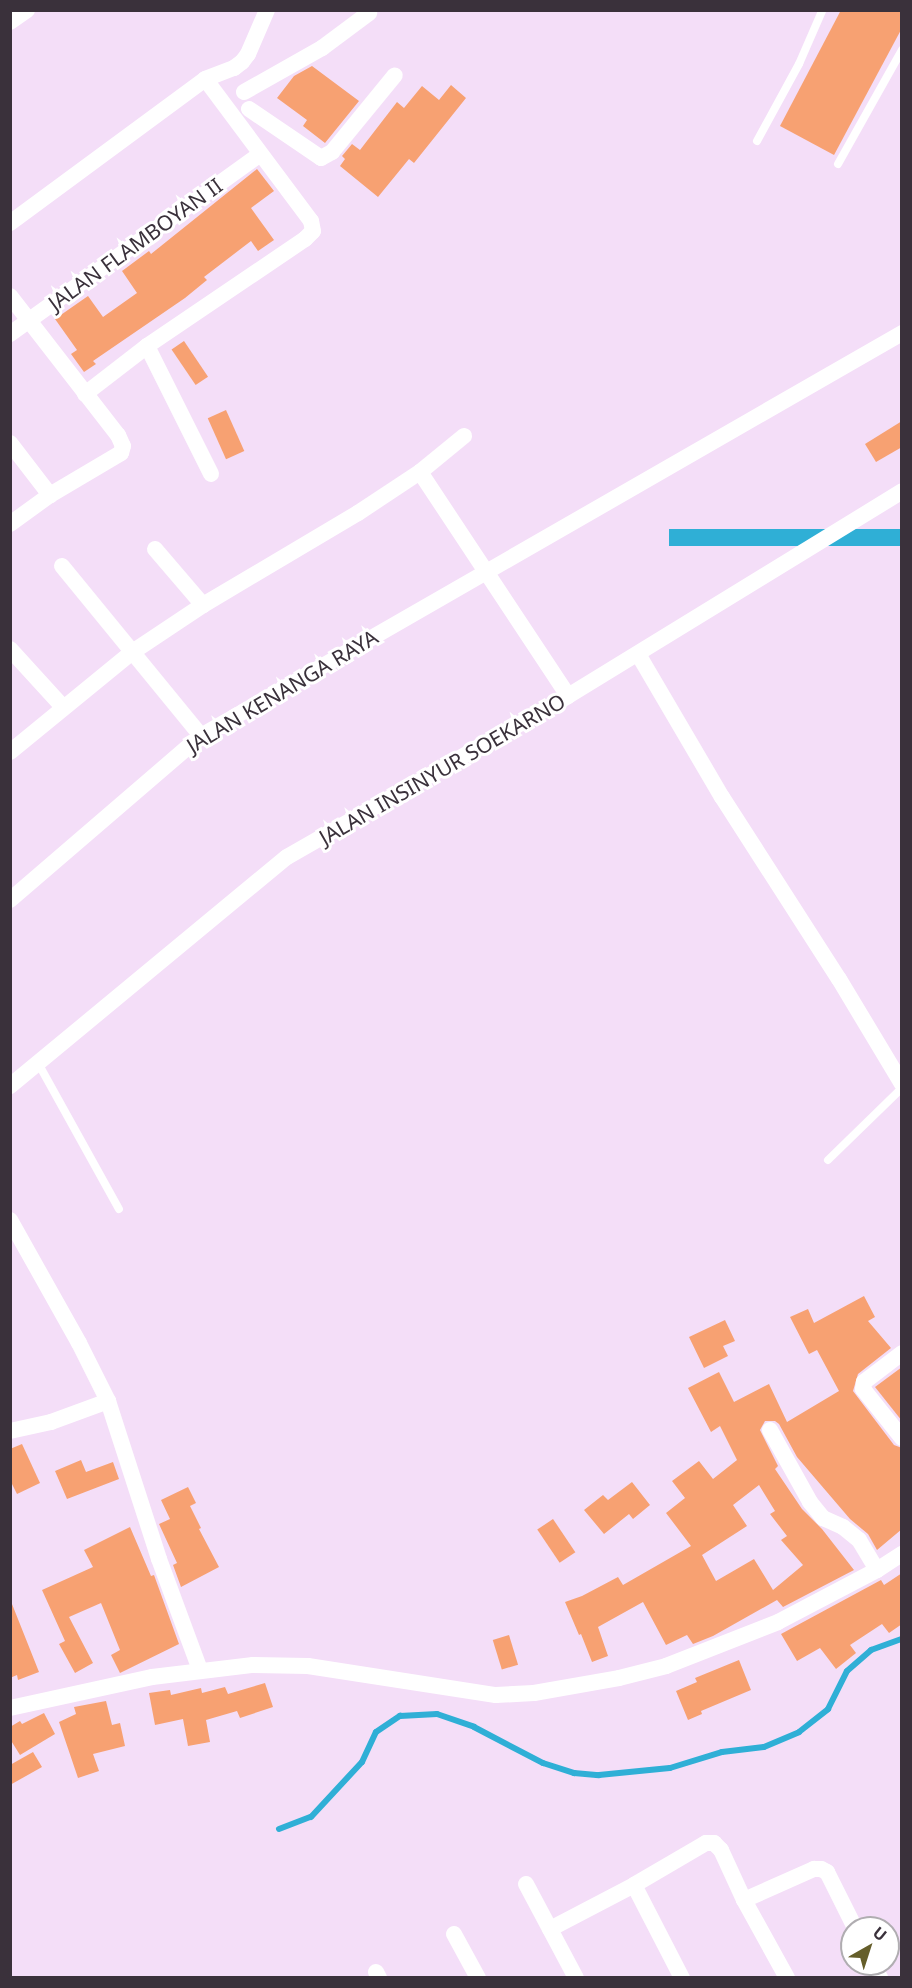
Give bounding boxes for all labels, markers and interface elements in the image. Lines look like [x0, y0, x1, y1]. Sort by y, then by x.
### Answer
street label: JALAN FLAMBOYAN II [43, 172, 227, 316]
street label: JALAN KENANGA RAYA [182, 624, 382, 758]
street label: JALAN INSINYUR SOEKARNO [315, 688, 569, 850]
north arrow [840, 1916, 900, 1976]
text: U [868, 1921, 892, 1946]

